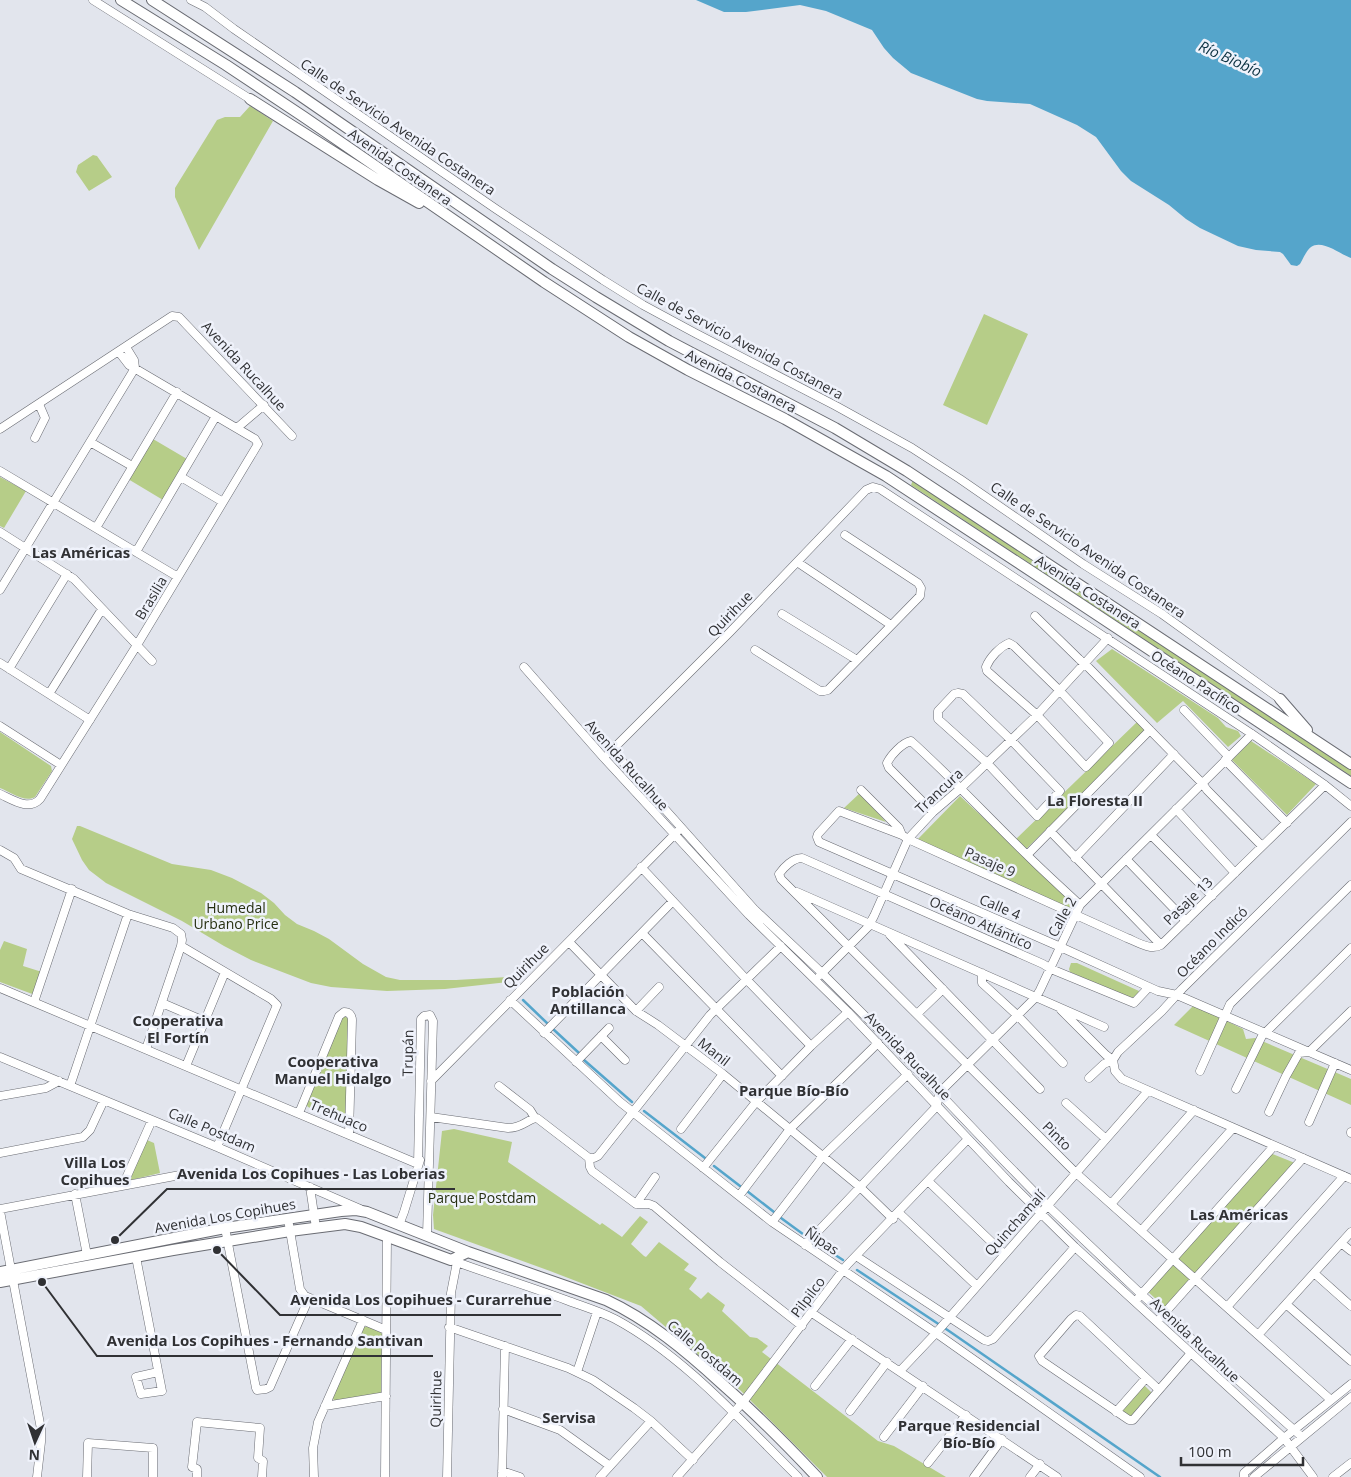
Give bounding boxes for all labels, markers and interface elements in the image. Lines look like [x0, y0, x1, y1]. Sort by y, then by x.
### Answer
water label: Río Biobío [1196, 35, 1265, 81]
street label: Calle de Servicio Avenida Costanera [297, 55, 499, 199]
street label: Avenida Costanera [345, 125, 455, 209]
street label: Calle de Servicio Avenida Costanera [634, 279, 846, 403]
street label: Avenida Rucalhue [198, 317, 291, 415]
street label: Avenida Costanera [683, 346, 799, 416]
street label: Calle de Servicio Avenida Costanera [987, 478, 1189, 622]
district label: Las Américas [32, 542, 130, 562]
street label: Avenida Costanera [1032, 552, 1144, 632]
street label: Brasilia [130, 572, 171, 623]
street label: Quirihue [703, 586, 756, 641]
street label: Océano Pacífico [1148, 645, 1245, 718]
street label: Avenida Rucalhue [581, 715, 673, 814]
street label: Trancura [911, 764, 967, 818]
district label: La Floresta II [1047, 790, 1143, 810]
street label: Pasaje 9 [962, 842, 1019, 881]
street label: Pasaje 13 [1159, 872, 1216, 929]
street label: Calle 4 [977, 889, 1024, 924]
street label: Océano Atlántico [927, 891, 1036, 954]
street label: Calle 2 [1043, 893, 1080, 940]
park label: Humedal Urbano Price [193, 898, 279, 933]
street label: Océano Indicó [1172, 902, 1251, 981]
street label: Quirihue [499, 939, 553, 993]
district label: Población Antillanca [550, 981, 626, 1018]
street label: Avenida Rucalhue [861, 1007, 956, 1104]
district label: Cooperativa El Fortín [132, 1010, 224, 1047]
street label: Trupán [398, 1029, 417, 1077]
street label: Manil [694, 1033, 734, 1070]
district label: Cooperativa Manuel Hidalgo [274, 1051, 392, 1088]
district label: Parque Bío-Bío [739, 1080, 849, 1100]
street label: Trehuaco [307, 1095, 371, 1136]
street label: Calle Postdam [166, 1103, 259, 1156]
street label: Pinto [1039, 1117, 1076, 1154]
district label: Villa Los Copihues [61, 1152, 129, 1189]
callout: Avenida Los Copihues - Las Loberias [167, 1159, 455, 1189]
text: Avenida Los Copihues - Las Loberias [177, 1163, 445, 1183]
street label: Quinchamalí [980, 1185, 1050, 1260]
park label: Parque Postdam [428, 1188, 536, 1207]
street label: Avenida Los Copihues [153, 1194, 297, 1237]
district label: Las Américas [1190, 1204, 1288, 1224]
street label: Ñipas [802, 1222, 843, 1259]
street label: Pilpilco [786, 1273, 829, 1321]
callout: Avenida Los Copihues - Curarrehue [280, 1285, 561, 1315]
text: Avenida Los Copihues - Curarrehue [290, 1289, 552, 1309]
street label: Avenida Rucalhue [1146, 1293, 1244, 1386]
street label: Calle Postdam [664, 1315, 747, 1390]
callout: Avenida Los Copihues - Fernando Santivan [97, 1326, 433, 1356]
text: Avenida Los Copihues - Fernando Santivan [107, 1330, 423, 1350]
street label: Quirihue [426, 1370, 446, 1428]
district label: Servisa [542, 1407, 596, 1427]
district label: Parque Residencial Bío-Bío [898, 1415, 1040, 1452]
north arrow [10, 1417, 60, 1467]
scale bar [1181, 1434, 1304, 1466]
text: 100 m [1188, 1441, 1232, 1461]
text: N [28, 1446, 40, 1465]

